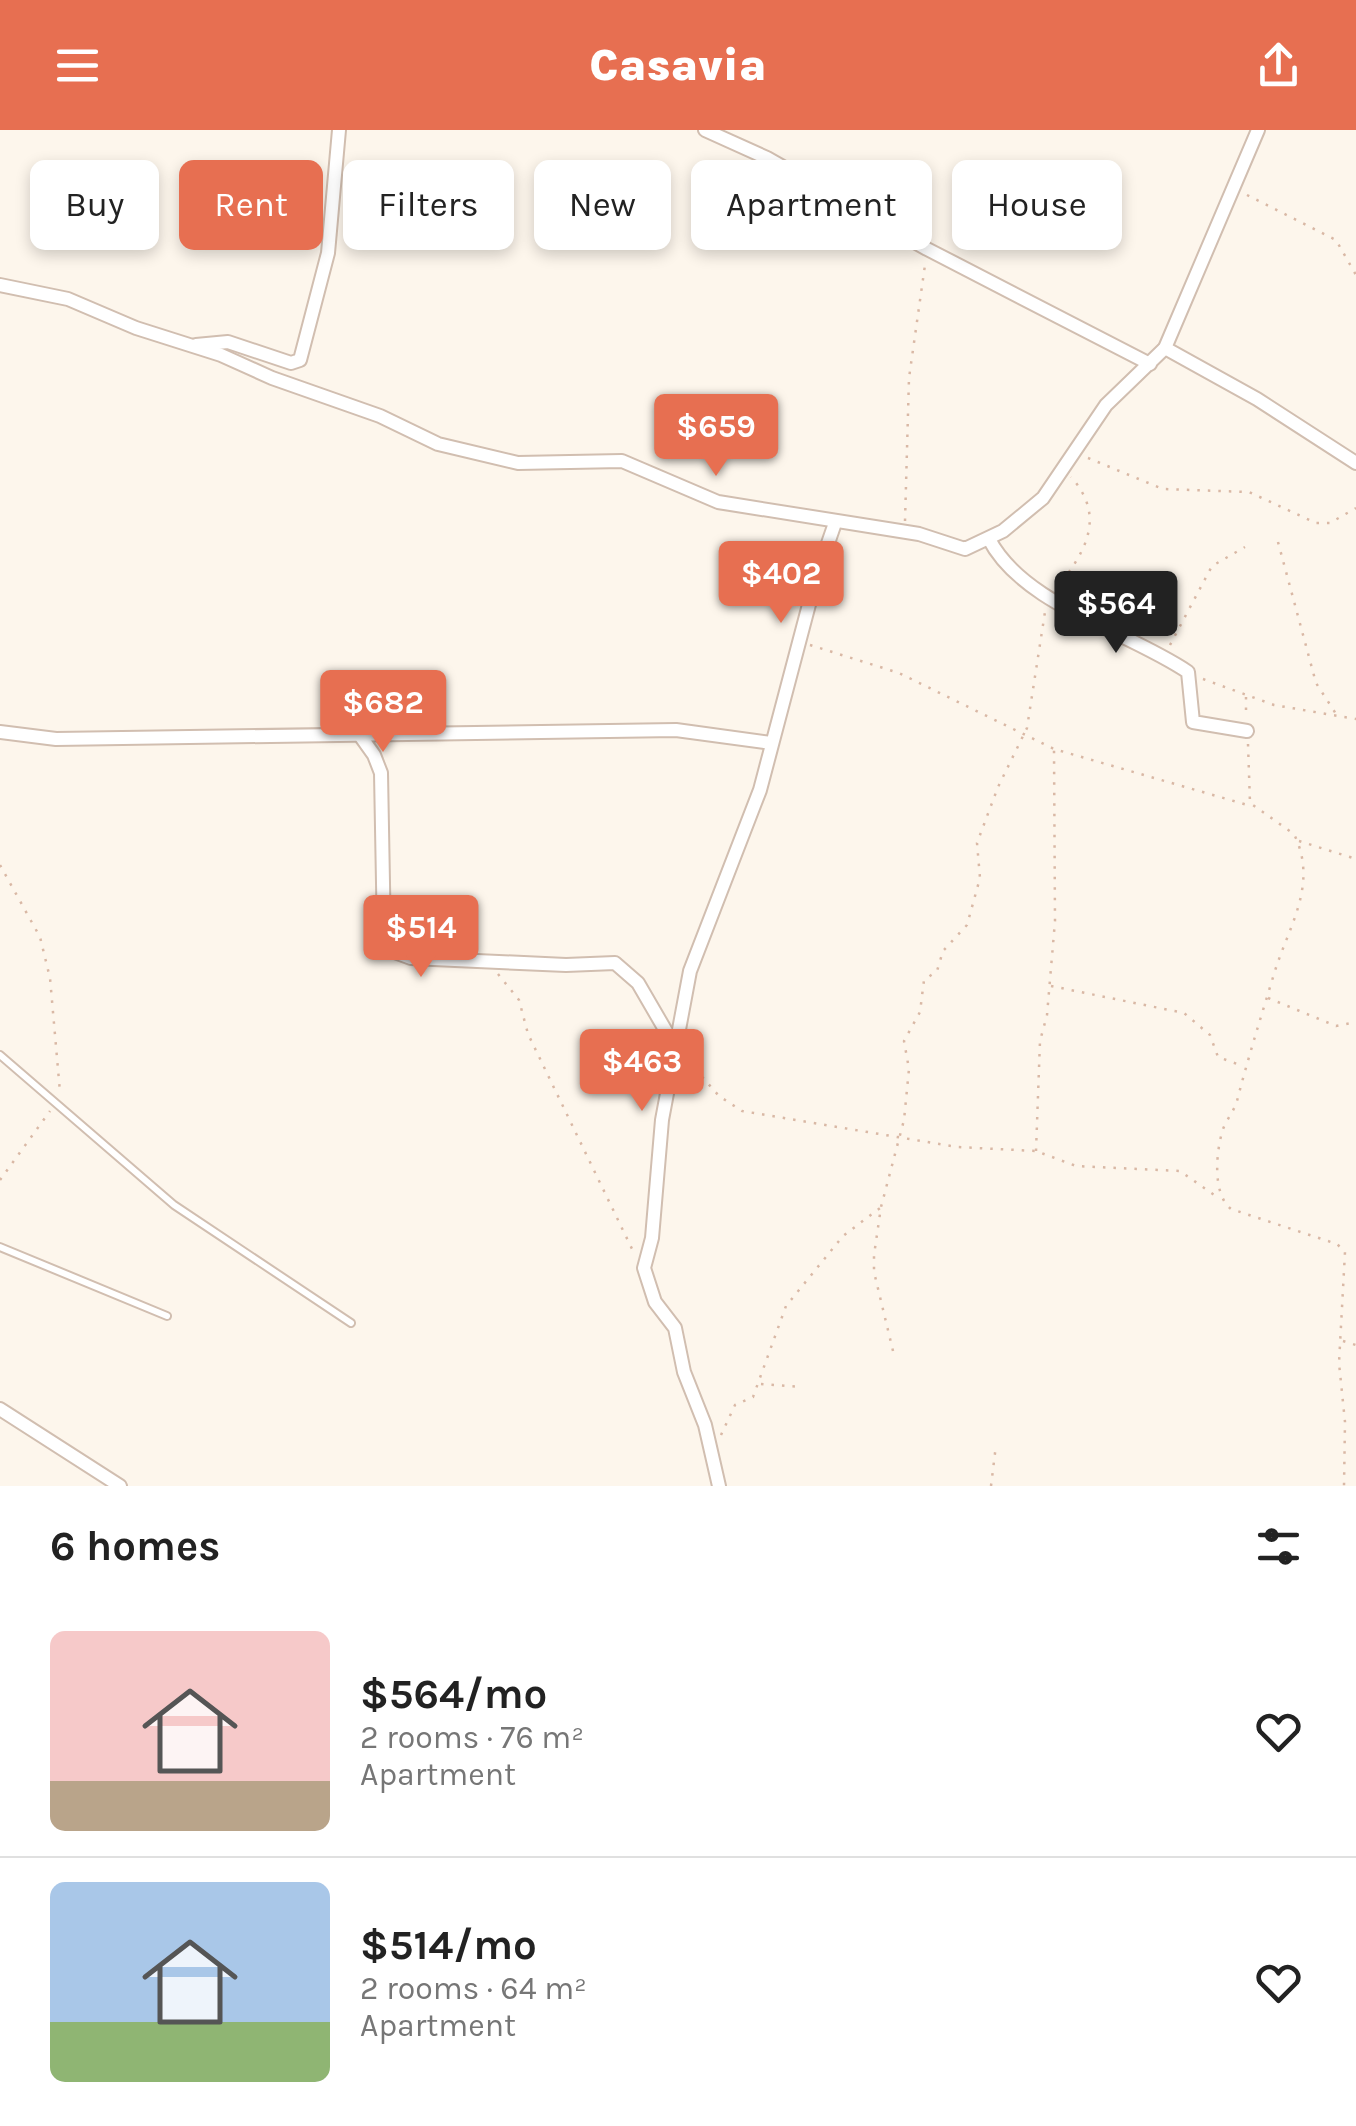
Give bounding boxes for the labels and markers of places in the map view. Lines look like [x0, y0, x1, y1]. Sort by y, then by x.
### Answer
pin: $659 [657, 394, 775, 479]
pin: $402 [722, 541, 840, 626]
pin: $564 [1057, 571, 1175, 656]
pin: $682 [324, 670, 442, 755]
pin: $514 [362, 895, 480, 980]
pin: $463 [583, 1029, 701, 1114]

